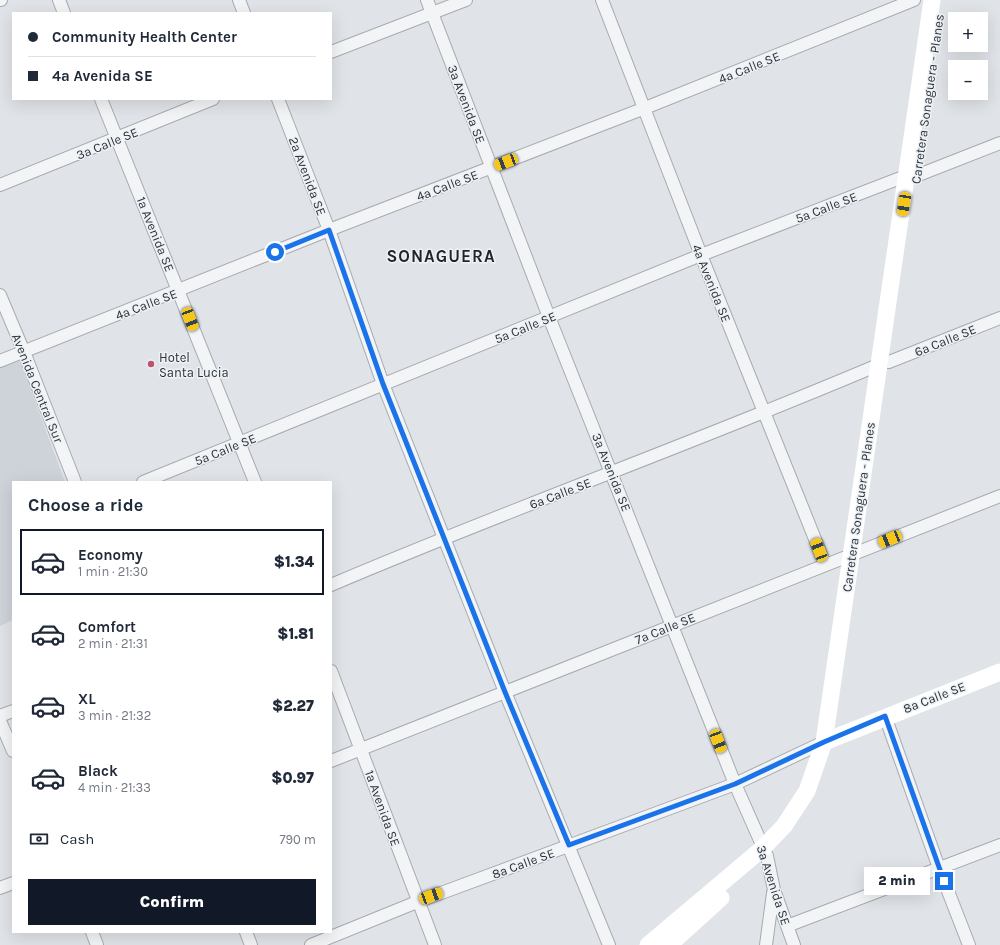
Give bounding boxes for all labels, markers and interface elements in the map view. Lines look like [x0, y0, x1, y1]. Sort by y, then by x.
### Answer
map controls [948, 12, 988, 100]
button: + [948, 12, 988, 52]
street label: Carretera Sonaguera - Planes [908, 13, 947, 185]
text: Community Health Center [52, 28, 237, 46]
street label: 4a Calle SE [716, 48, 782, 87]
button: − [948, 60, 988, 100]
street label: 3a Avenida SE [445, 63, 488, 146]
text: 4a Avenida SE [52, 67, 153, 85]
street label: 3a Calle SE [74, 124, 140, 163]
street label: 2a Avenida SE [286, 135, 329, 218]
car [493, 152, 519, 172]
street label: 4a Calle SE [414, 167, 480, 204]
street label: 5a Calle SE [793, 189, 859, 226]
car [896, 191, 912, 217]
street label: 1a Avenida SE [134, 194, 177, 274]
street label: 4a Avenida SE [689, 242, 734, 324]
route start [266, 243, 284, 261]
district label: SONAGUERA [386, 246, 496, 266]
street label: 4a Calle SE [113, 286, 179, 323]
car [180, 306, 200, 332]
street label: 5a Calle SE [492, 308, 558, 347]
street label: 6a Calle SE [912, 321, 978, 360]
street label: Avenida Central Sur [9, 331, 66, 445]
place label: Hotel Santa Lucia [159, 350, 229, 380]
marker: Hotel Santa Lucia [146, 359, 156, 369]
street label: Carretera Sonaguera - Planes [839, 421, 878, 593]
street label: 5a Calle SE [192, 430, 258, 469]
street label: 3a Avenida SE [589, 431, 634, 514]
street label: 6a Calle SE [527, 475, 593, 512]
text: Choose a ride [28, 494, 143, 516]
car [877, 529, 903, 549]
car [809, 537, 829, 563]
icon: car [30, 544, 66, 580]
text: Economy [78, 546, 143, 564]
text: $1.34 [274, 553, 314, 571]
text: 1 min · 21:30 [78, 564, 148, 579]
street label: 7a Calle SE [633, 610, 698, 647]
icon: car [30, 616, 66, 652]
text: Comfort [78, 618, 136, 636]
text: $1.81 [277, 625, 314, 643]
text: 2 min · 21:31 [78, 636, 148, 651]
street label: 8a Calle SE [901, 679, 967, 716]
icon: car [30, 688, 66, 724]
text: XL [78, 690, 96, 708]
text: $2.27 [272, 697, 314, 715]
text: 3 min · 21:32 [78, 708, 151, 723]
car [708, 728, 728, 754]
icon: car [30, 760, 66, 796]
text: Black [78, 762, 118, 780]
street label: 1a Avenida SE [362, 768, 403, 848]
text: $0.97 [271, 769, 314, 787]
text: 4 min · 21:33 [78, 780, 151, 795]
icon: cash [28, 828, 50, 850]
text: Cash [60, 830, 94, 848]
text: 790 m [279, 832, 316, 847]
street label: 3a Avenida SE [754, 843, 794, 927]
street label: 8a Calle SE [490, 845, 557, 882]
callout: 2 min [864, 867, 930, 895]
route end [935, 872, 953, 890]
text: 2 min [878, 873, 916, 888]
button: Confirm [28, 879, 316, 925]
car [418, 886, 444, 906]

